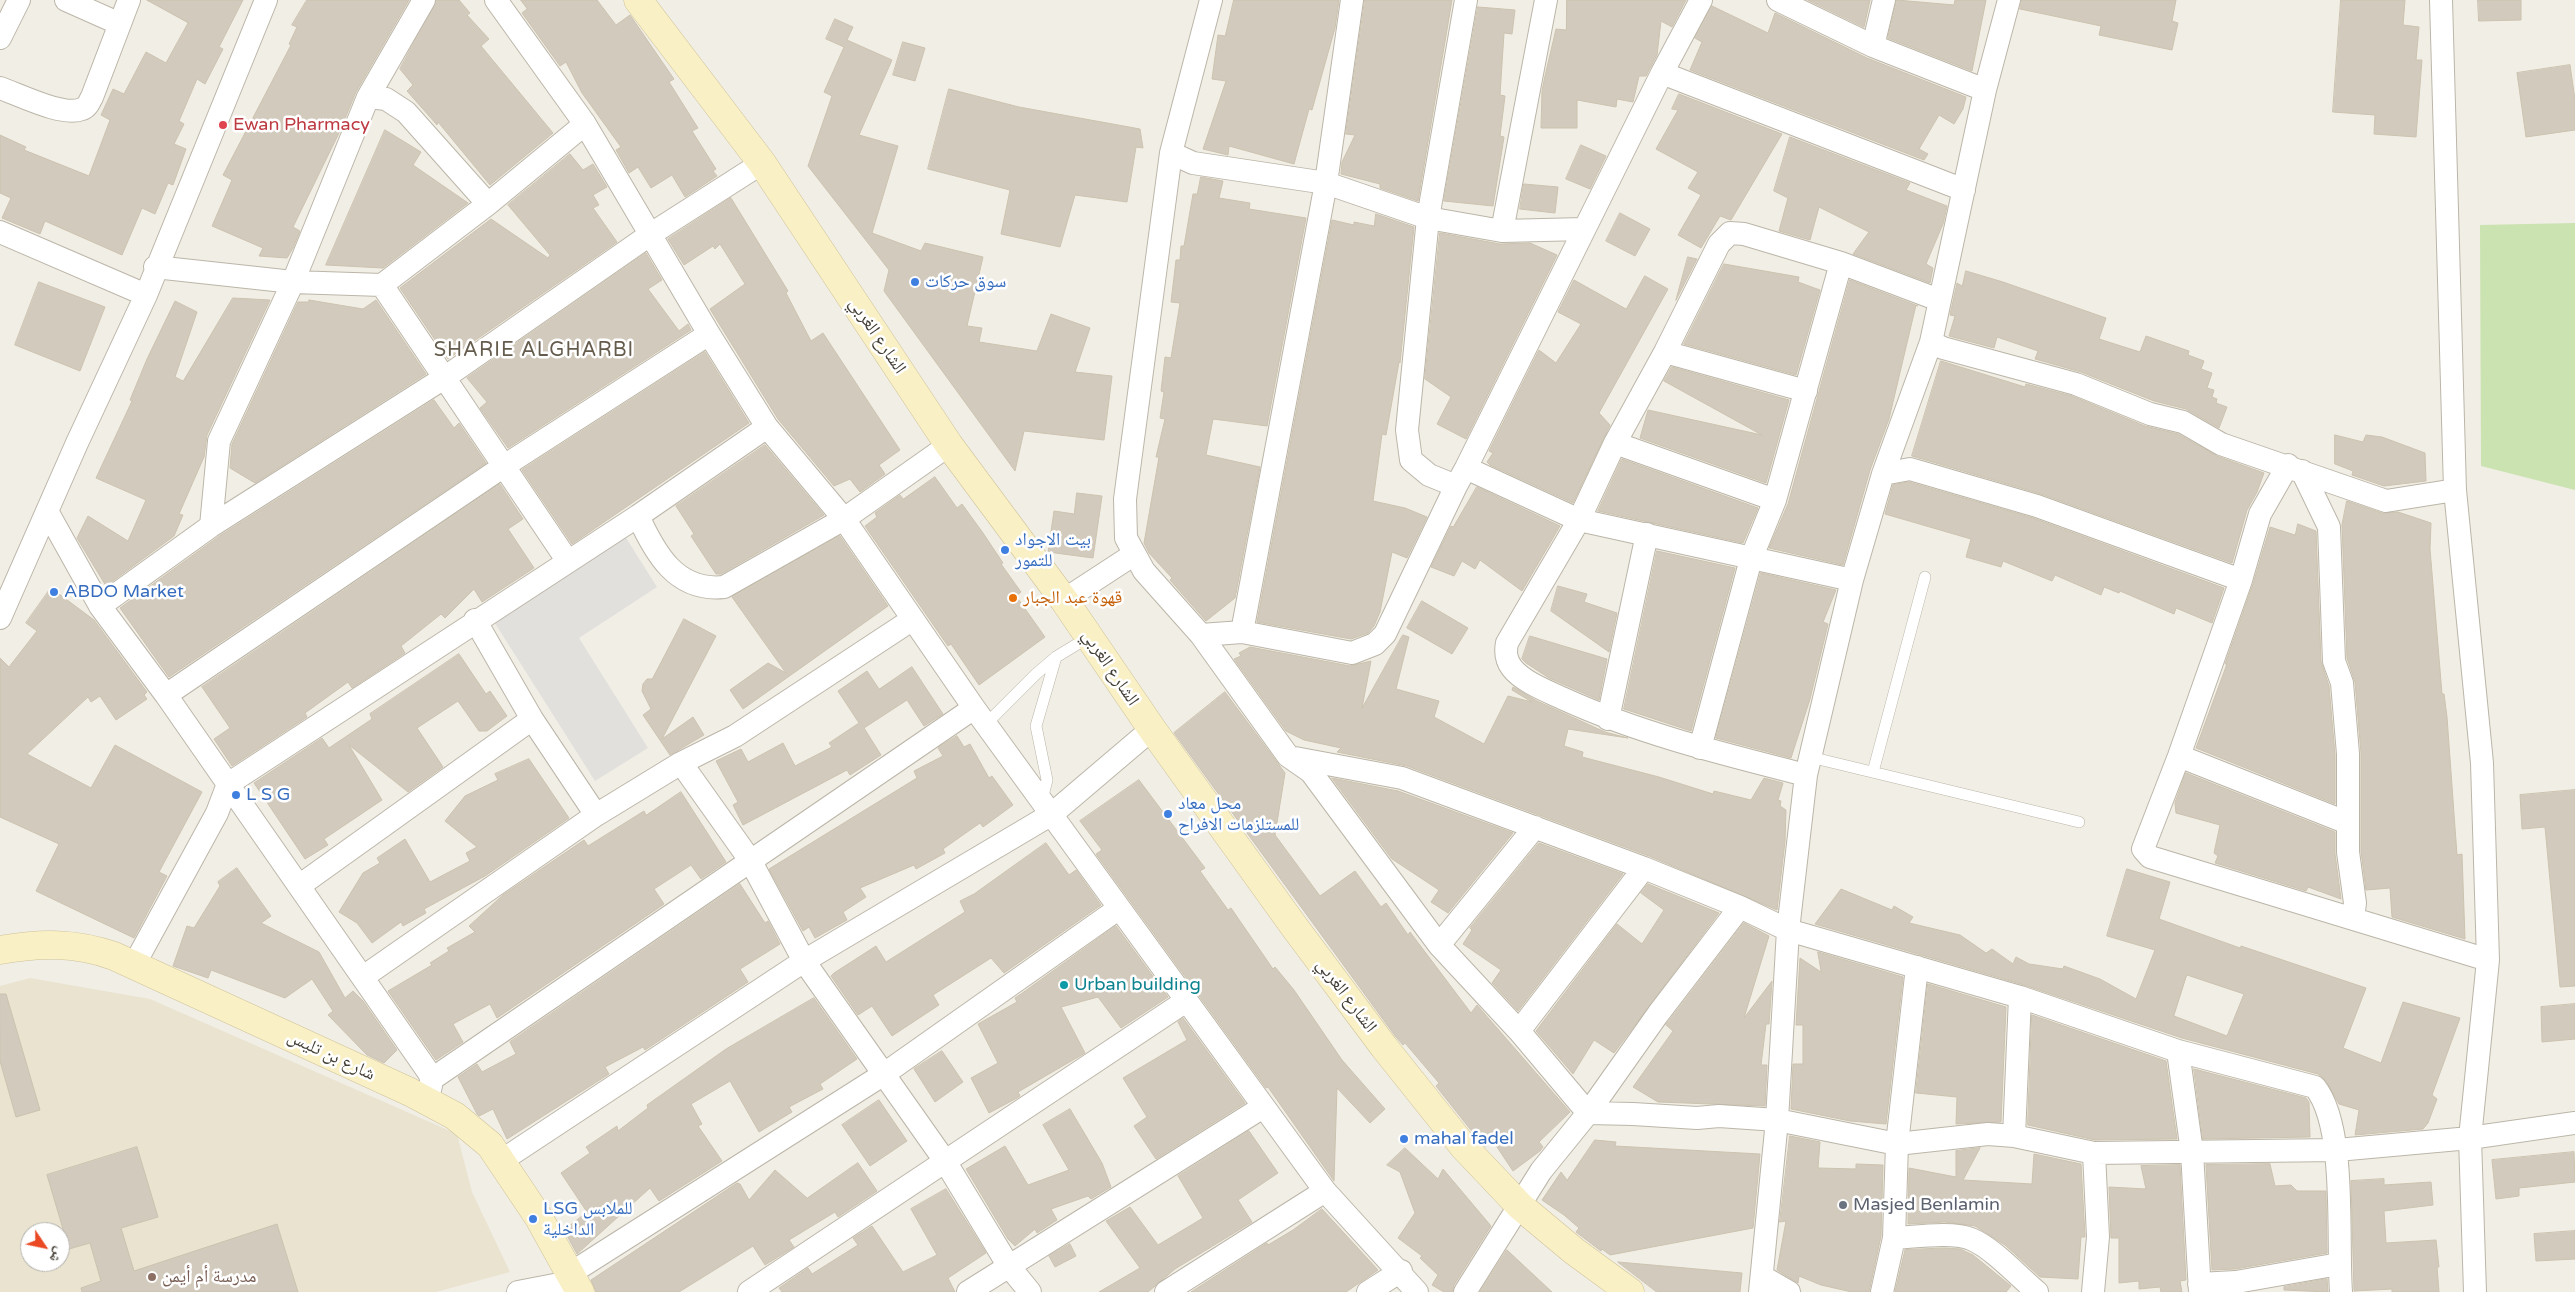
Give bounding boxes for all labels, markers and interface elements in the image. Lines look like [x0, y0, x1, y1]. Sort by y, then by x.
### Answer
place label: Ewan Pharmacy [233, 114, 370, 136]
marker: Ewan Pharmacy [217, 119, 229, 131]
place label: سوق حركات [925, 271, 1006, 293]
marker: سوق حركات [909, 276, 921, 288]
street label: الشارع الغربي [844, 294, 910, 378]
district label: SHARIE ALGHARBI [432, 339, 636, 363]
place label: بيت الاجواد للتمور [1015, 529, 1091, 572]
marker: بيت الاجواد للتمور [999, 544, 1011, 556]
place label: ABDO Market [64, 581, 184, 603]
marker: ABDO Market [48, 586, 60, 598]
place label: قهوة عبد الجبار [1023, 587, 1122, 609]
marker: قهوة عبد الجبار [1007, 592, 1019, 604]
street label: الشارع الغربي [1077, 626, 1143, 710]
place label: L S G [246, 784, 290, 806]
marker: L S G [230, 789, 242, 801]
place label: محل معاد للمستلزمات الافراح [1178, 793, 1299, 836]
marker: محل معاد للمستلزمات الافراح [1162, 808, 1174, 820]
street label: الشارع الغربي [1311, 955, 1381, 1037]
place label: Urban building [1074, 974, 1201, 996]
marker: Urban building [1058, 979, 1070, 991]
street label: شارع بن تليس [284, 1026, 378, 1086]
place label: mahal fadel [1414, 1128, 1514, 1150]
marker: mahal fadel [1398, 1133, 1410, 1145]
place label: Masjed Benlamin [1853, 1194, 2000, 1216]
place label: LSG للملابس الداخلية [543, 1198, 633, 1240]
marker: Masjed Benlamin [1837, 1199, 1849, 1211]
marker: LSG للملابس الداخلية [527, 1213, 539, 1225]
north arrow [20, 1222, 70, 1272]
text: ش [46, 1244, 68, 1266]
place label: مدرسة أم أيمن [162, 1266, 257, 1288]
marker: مدرسة أم أيمن [146, 1271, 158, 1283]

